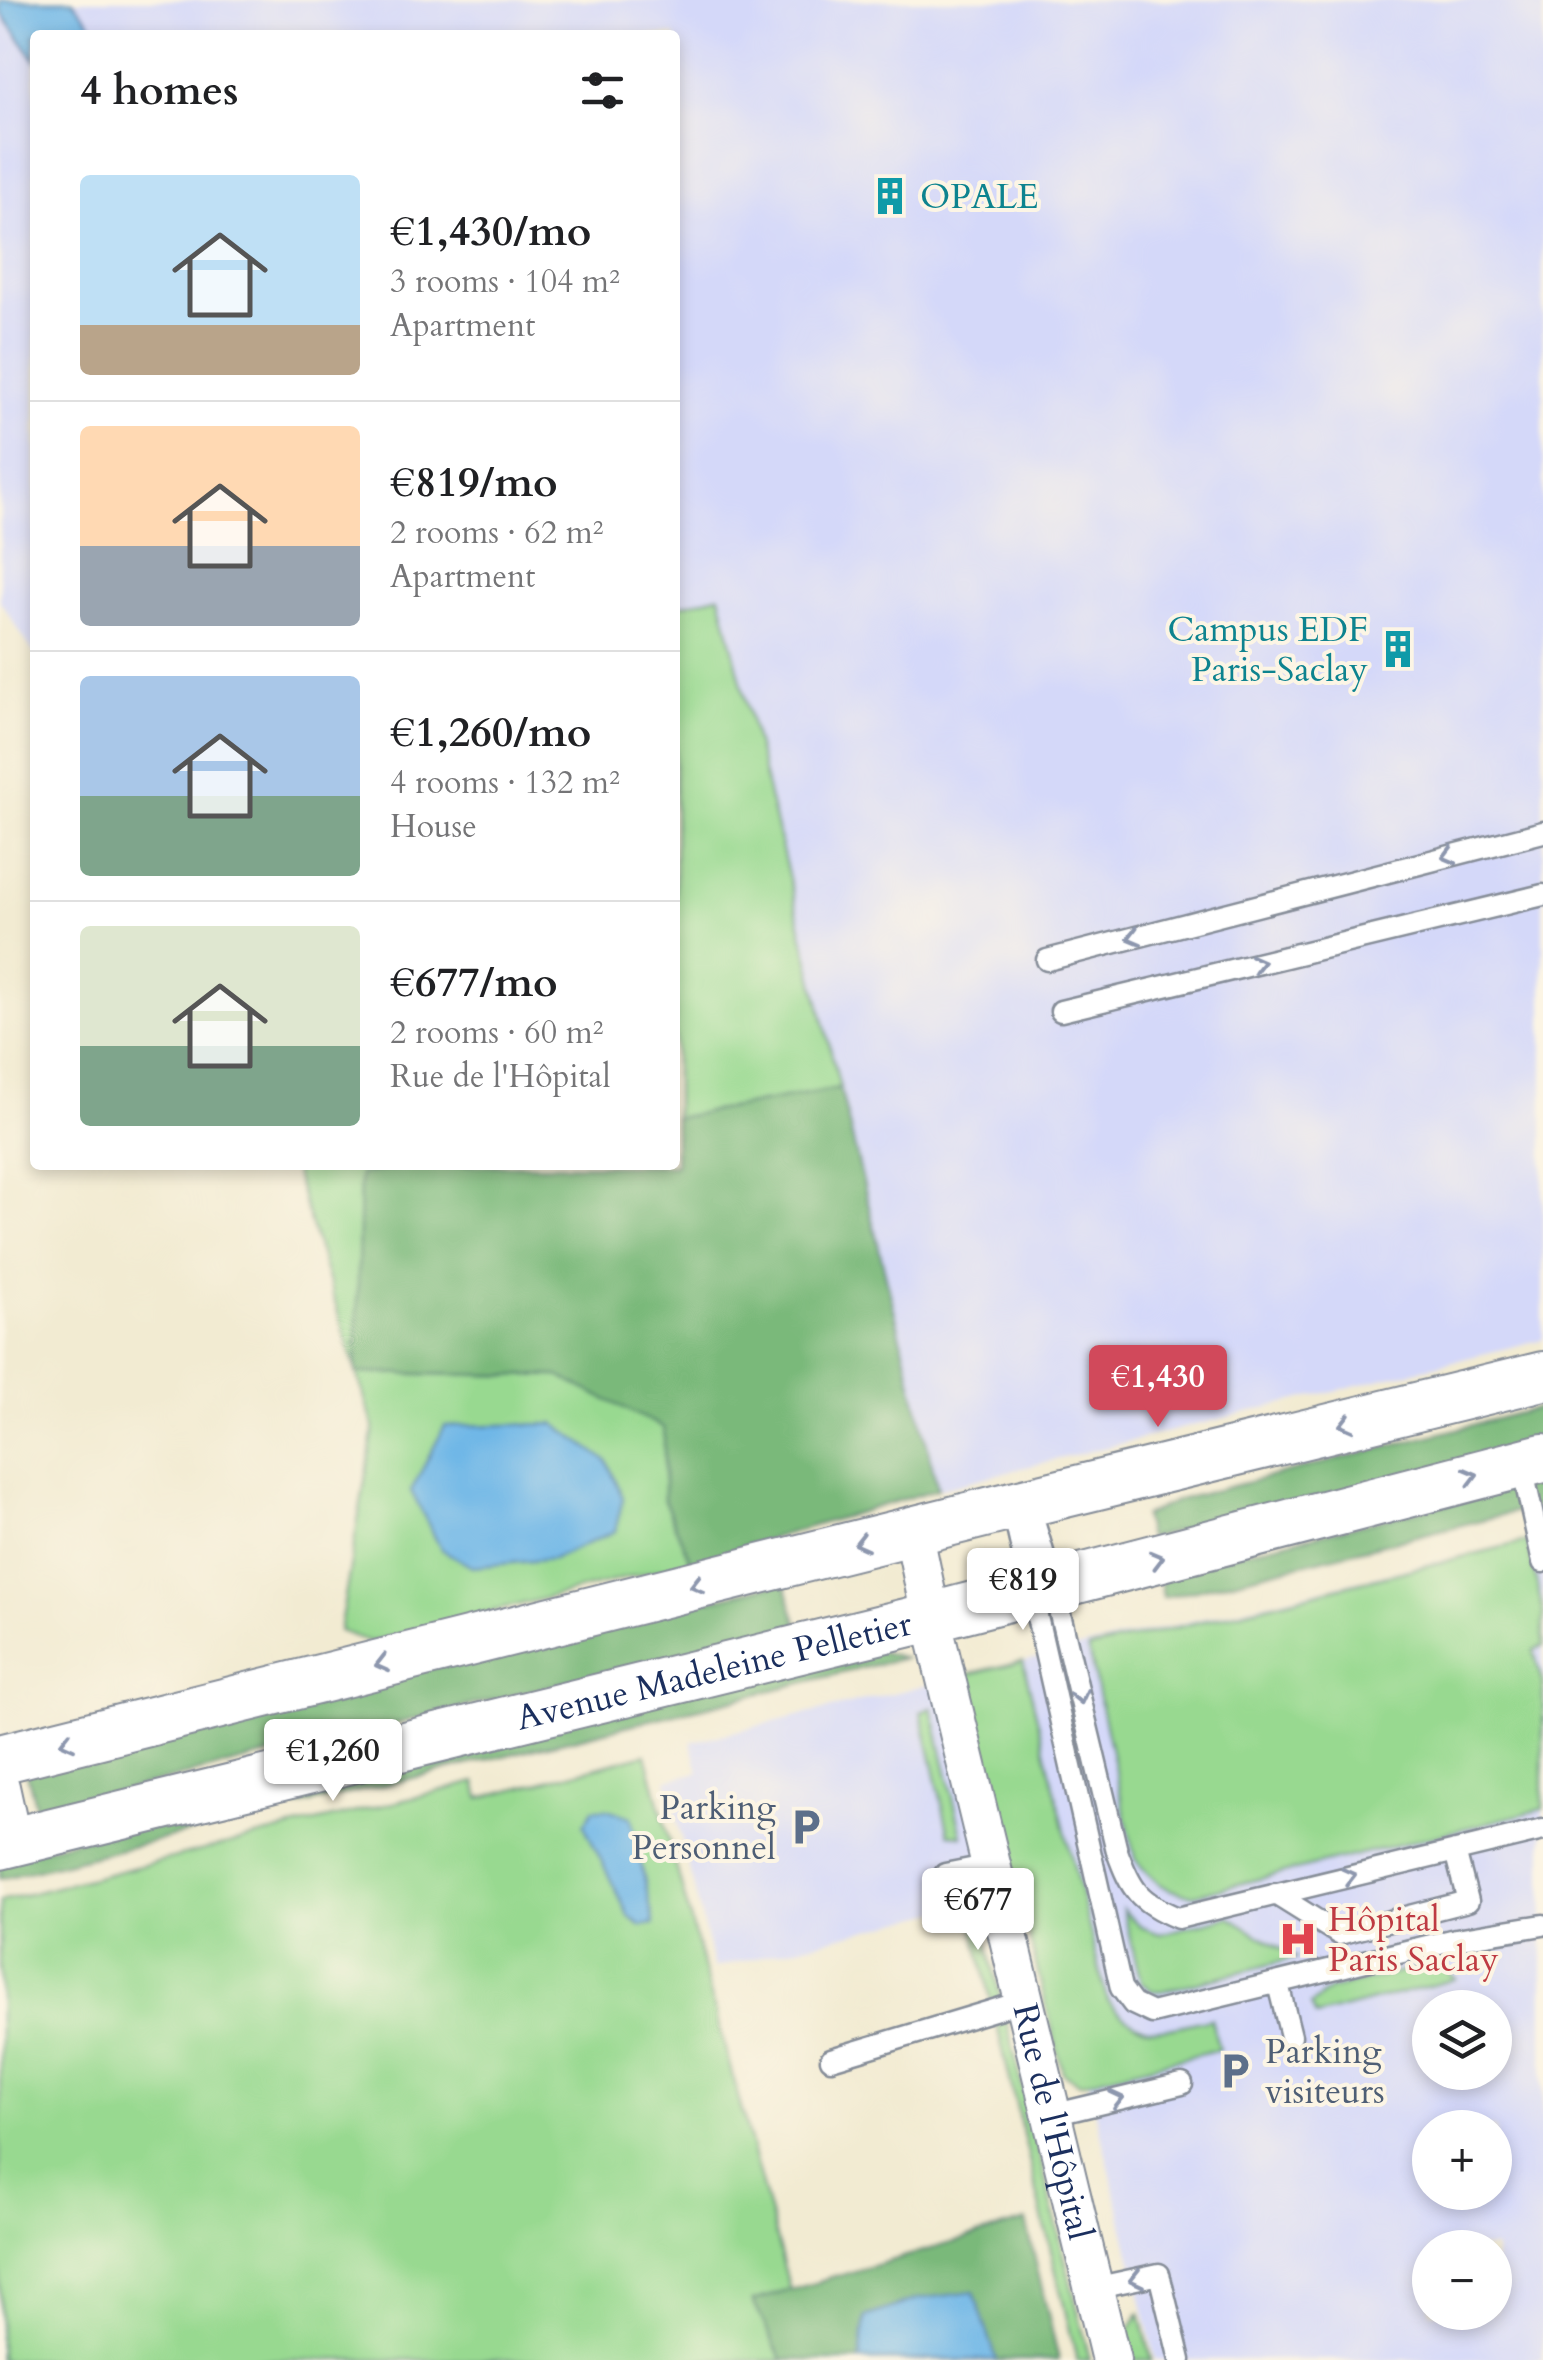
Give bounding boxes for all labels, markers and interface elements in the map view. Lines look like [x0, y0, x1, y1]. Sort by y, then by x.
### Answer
text: 4 homes [80, 62, 238, 119]
icon: filters [575, 63, 630, 118]
place label: OPALE [920, 173, 1039, 221]
building icon: OPALE [869, 175, 911, 217]
text: €1,430/mo [390, 203, 591, 260]
icon: home [160, 215, 280, 335]
text: 3 rooms · 104 m² [390, 260, 620, 304]
text: Apartment [390, 304, 535, 348]
text: €819/mo [390, 454, 558, 511]
icon: home [160, 466, 280, 586]
text: 2 rooms · 62 m² [390, 511, 603, 555]
text: Apartment [390, 555, 535, 599]
place label: Campus EDF Paris-Saclay [1168, 606, 1368, 694]
building icon: Campus EDF Paris-Saclay [1377, 628, 1419, 670]
text: €1,260/mo [390, 704, 591, 761]
icon: home [160, 716, 280, 836]
text: 4 rooms · 132 m² [390, 761, 620, 805]
text: House [390, 805, 477, 849]
one-way arrow [1441, 844, 1458, 865]
one-way arrow [1126, 926, 1143, 947]
text: €677/mo [390, 954, 558, 1011]
one-way arrow [1249, 954, 1266, 975]
icon: home [160, 966, 280, 1086]
text: 2 rooms · 60 m² [390, 1011, 603, 1055]
text: Rue de l'Hôpital [390, 1055, 611, 1099]
pin: €1,430 [1077, 1345, 1239, 1430]
text: €1,430 [1111, 1355, 1205, 1399]
one-way arrow [1338, 1412, 1355, 1433]
one-way arrow [1462, 1466, 1479, 1487]
one-way arrow [853, 1532, 870, 1553]
pin: €819 [964, 1548, 1082, 1633]
one-way arrow [1148, 1550, 1165, 1571]
text: €819 [989, 1558, 1057, 1602]
one-way arrow [689, 1573, 706, 1594]
street label: Avenue Madeleine Pelletier [512, 1600, 917, 1743]
one-way arrow [374, 1652, 391, 1673]
one-way arrow [1068, 1688, 1089, 1705]
pin: €1,260 [252, 1719, 414, 1804]
text: €1,260 [286, 1729, 380, 1773]
one-way arrow [59, 1731, 76, 1752]
place label: Parking Personnel [631, 1784, 776, 1872]
parking icon: Parking Personnel [785, 1806, 827, 1848]
one-way arrow [1340, 1867, 1357, 1888]
pin: €677 [919, 1868, 1037, 1953]
text: €677 [944, 1878, 1012, 1922]
place label: Hôpital Paris Saclay [1328, 1896, 1499, 1984]
hospital icon: Hôpital Paris Saclay [1277, 1918, 1319, 1960]
map controls [1412, 1990, 1512, 2330]
button: layers [1412, 1990, 1512, 2090]
street label: Rue de l'Hôpital [1001, 1999, 1104, 2245]
place label: Parking visiteurs [1265, 2028, 1385, 2116]
parking icon: Parking visiteurs [1214, 2050, 1256, 2092]
one-way arrow [1108, 2090, 1125, 2111]
button: + [1412, 2110, 1512, 2210]
button: − [1412, 2230, 1512, 2330]
one-way arrow [1128, 2267, 1145, 2288]

